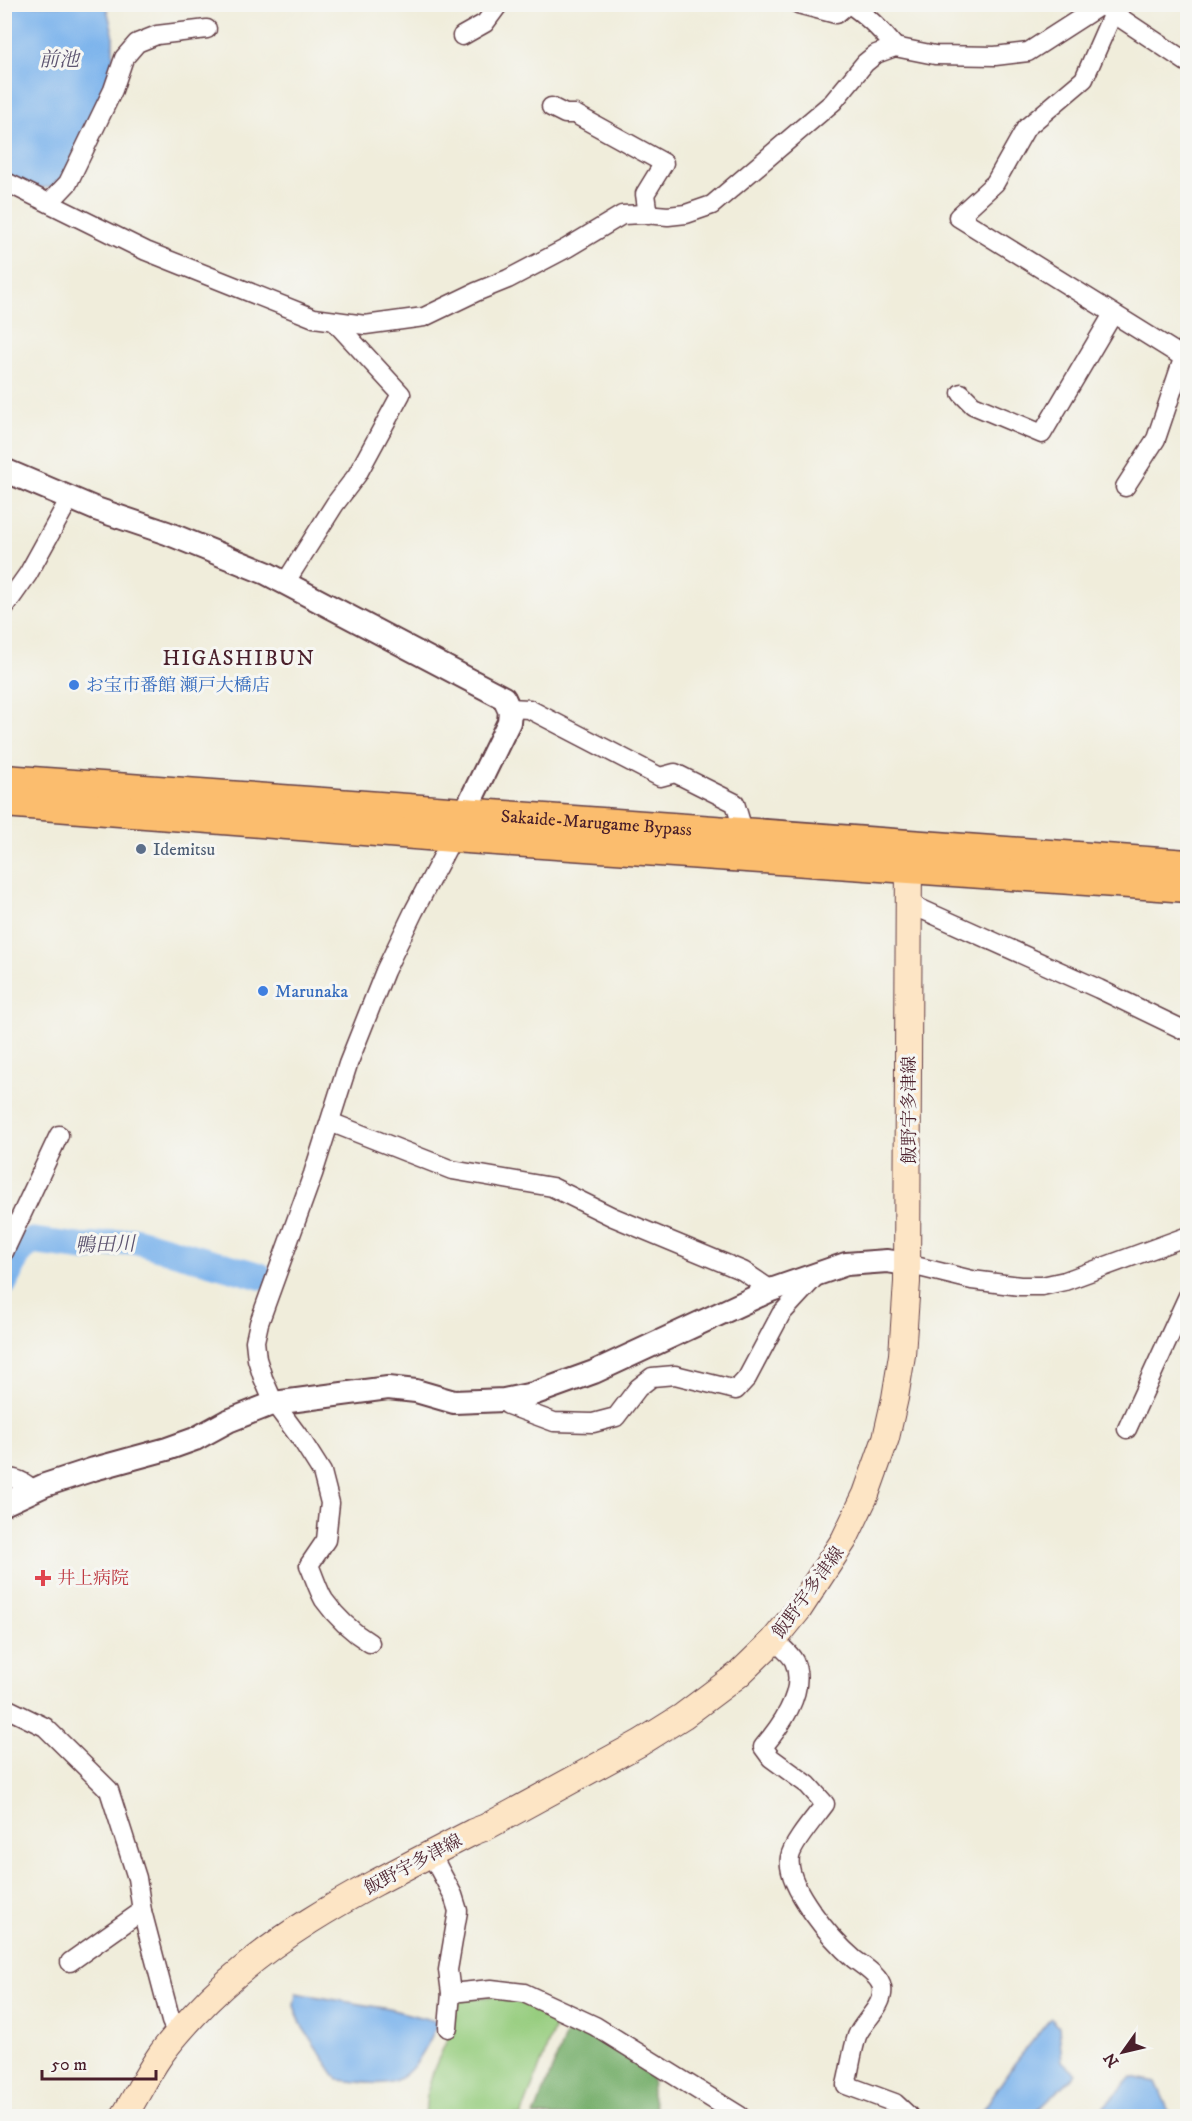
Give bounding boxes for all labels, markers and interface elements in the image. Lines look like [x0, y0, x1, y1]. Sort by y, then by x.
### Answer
water label: 前池 [39, 48, 81, 73]
district label: HIGASHIBUN [162, 646, 316, 672]
place label: お宝市番館 瀬戸大橋店 [86, 675, 270, 697]
marker: お宝市番館 瀬戸大橋店 [67, 678, 81, 692]
street label: Sakaide-Marugame Bypass [500, 806, 693, 841]
place label: Idemitsu [153, 839, 216, 861]
marker: Idemitsu [134, 842, 148, 856]
place label: Marunaka [275, 981, 348, 1003]
marker: Marunaka [256, 984, 270, 998]
street label: 飯野宇多津線 [899, 1056, 921, 1164]
water label: 鴨田川 [75, 1232, 137, 1259]
street label: 飯野宇多津線 [768, 1542, 849, 1643]
place label: 井上病院 [57, 1568, 129, 1590]
marker: 井上病院 [34, 1569, 52, 1587]
street label: 飯野宇多津線 [361, 1830, 466, 1900]
north arrow [1093, 2022, 1153, 2082]
scale bar [42, 2043, 156, 2081]
text: N [1099, 2049, 1123, 2071]
text: 50 m [51, 2054, 87, 2076]

